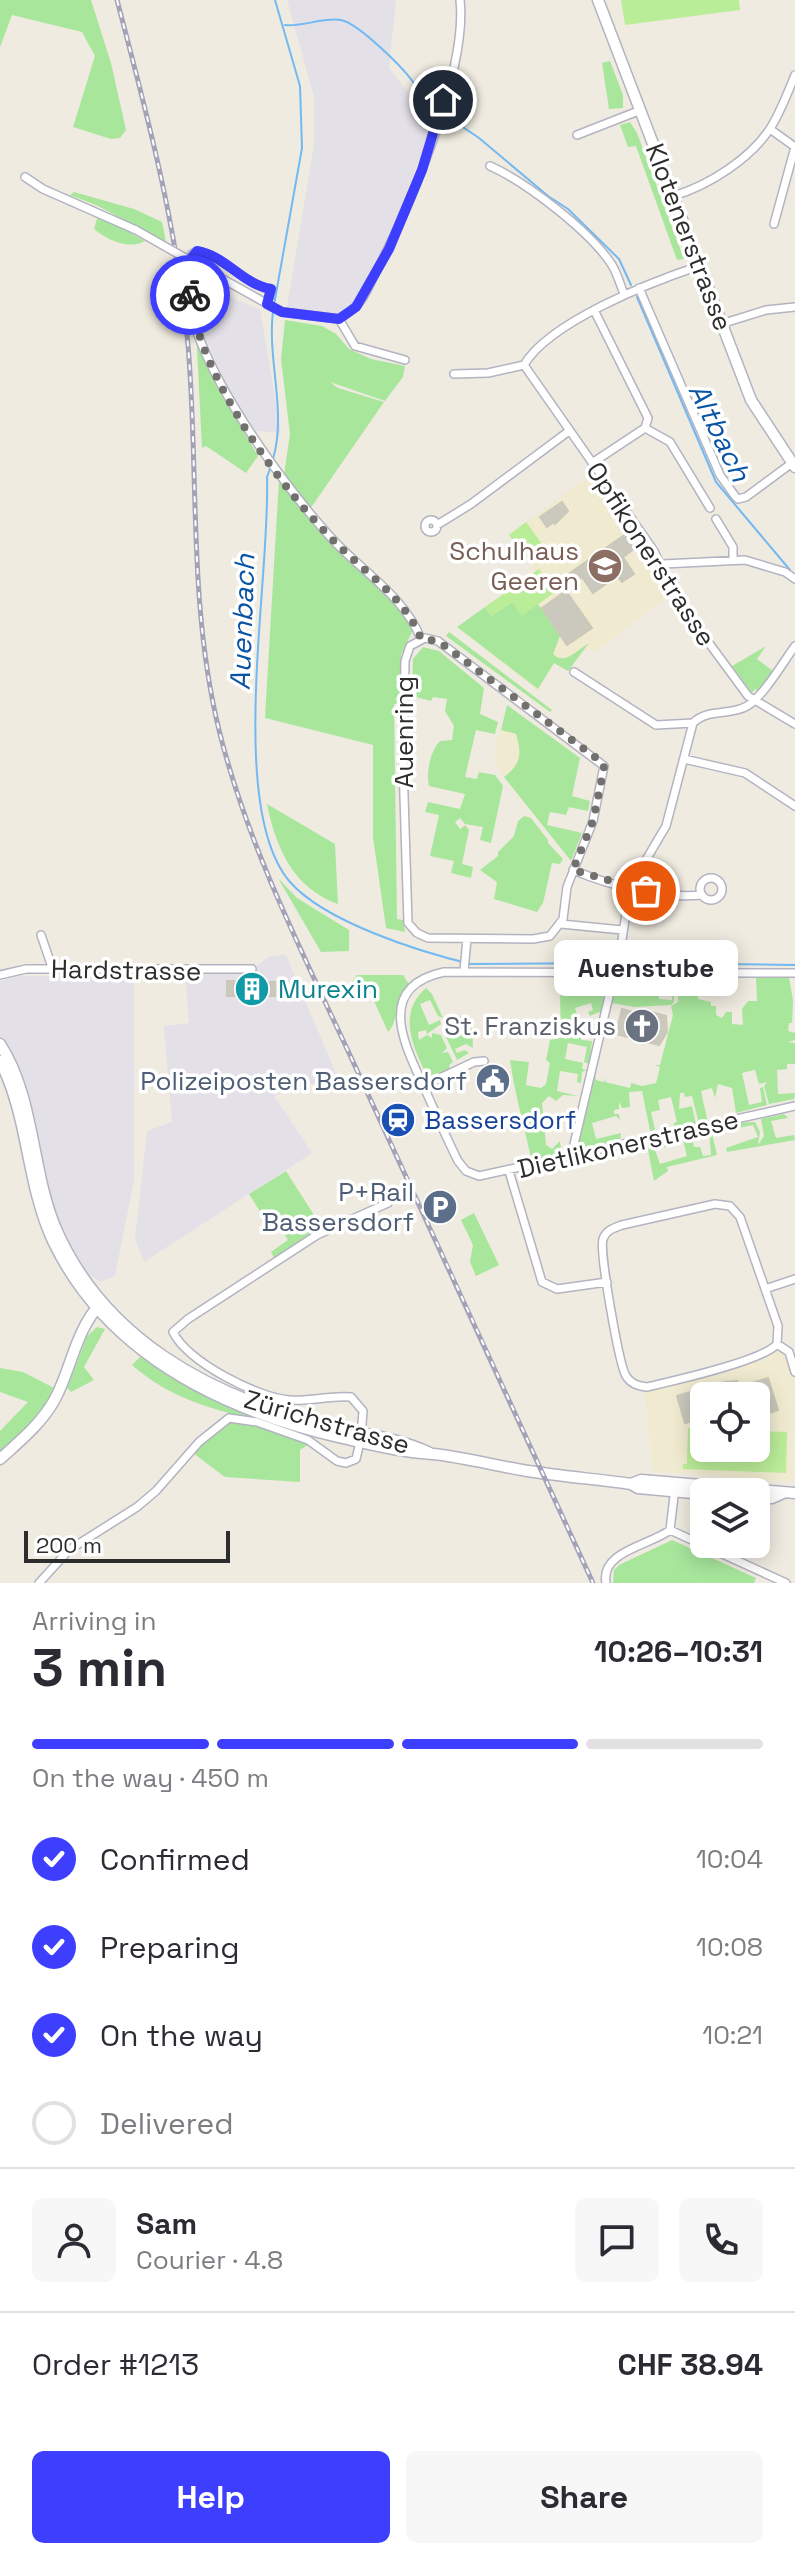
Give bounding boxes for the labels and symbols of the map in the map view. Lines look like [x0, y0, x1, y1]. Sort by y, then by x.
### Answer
pin [409, 66, 477, 134]
street label: Klotenerstrasse [638, 139, 740, 335]
courier [150, 255, 230, 335]
water label: Altbach [681, 377, 760, 488]
street label: Opfikonerstrasse [579, 455, 723, 653]
place label: Schulhaus Geeren [449, 534, 579, 598]
school or university icon: Schulhaus Geeren [586, 547, 624, 585]
water label: Auenbach [222, 552, 262, 691]
street label: Auenring [387, 676, 421, 788]
pin [612, 857, 680, 925]
callout: Auenstube [554, 939, 738, 995]
street label: Hardstrasse [50, 952, 202, 988]
building icon: Murexin [233, 970, 271, 1008]
place label: Murexin [278, 972, 378, 1006]
church icon: St. Franziskus [623, 1007, 661, 1045]
place label: St. Franziskus [444, 1009, 616, 1043]
public building icon: Polizeiposten Bassersdorf [474, 1062, 512, 1100]
place label: Polizeiposten Bassersdorf [140, 1064, 467, 1098]
station icon: Bassersdorf [379, 1101, 417, 1139]
street label: Dietlikonerstrasse [514, 1102, 742, 1186]
place label: Bassersdorf [424, 1103, 576, 1137]
place label: P+Rail Bassersdorf [262, 1175, 414, 1239]
parking icon: P+Rail Bassersdorf [421, 1188, 459, 1226]
street label: Zürichstrasse [240, 1382, 414, 1462]
scale bar [24, 1527, 230, 1563]

